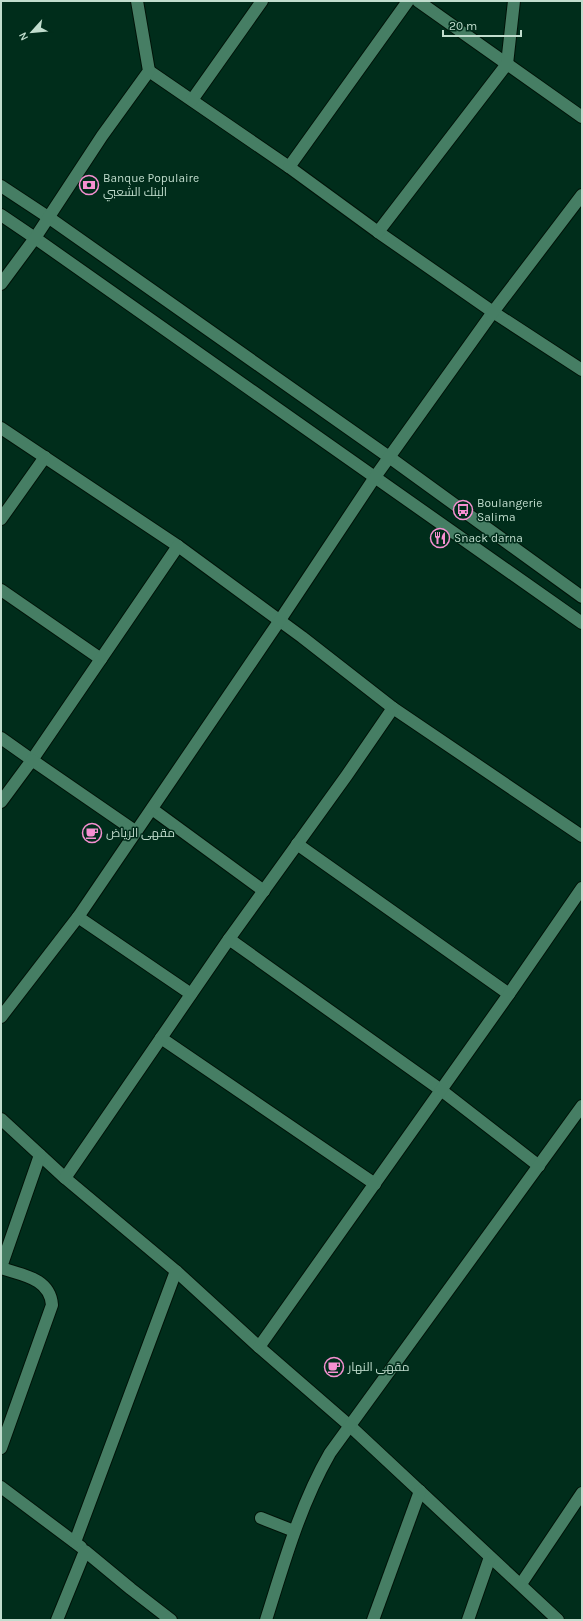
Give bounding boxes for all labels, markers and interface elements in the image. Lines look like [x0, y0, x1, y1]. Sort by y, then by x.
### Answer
north arrow [12, 12, 52, 52]
scale bar [443, 12, 521, 38]
text: 20 m [449, 19, 477, 33]
text: N [16, 30, 31, 43]
place label: Banque Populaire البنك الشعبي [103, 171, 199, 202]
bank icon: Banque Populaire البنك الشعبي [78, 174, 100, 196]
place label: Boulangerie Salima [477, 496, 543, 524]
bus stop icon: Boulangerie Salima [452, 499, 474, 521]
restaurant icon: Snack darna [429, 527, 451, 549]
place label: Snack darna [454, 531, 523, 545]
cafe icon: مقهى الرياض [81, 822, 103, 844]
place label: مقهى الرياض [106, 826, 175, 840]
cafe icon: مقهى النهار [323, 1356, 345, 1378]
place label: مقهى النهار [347, 1360, 409, 1374]

